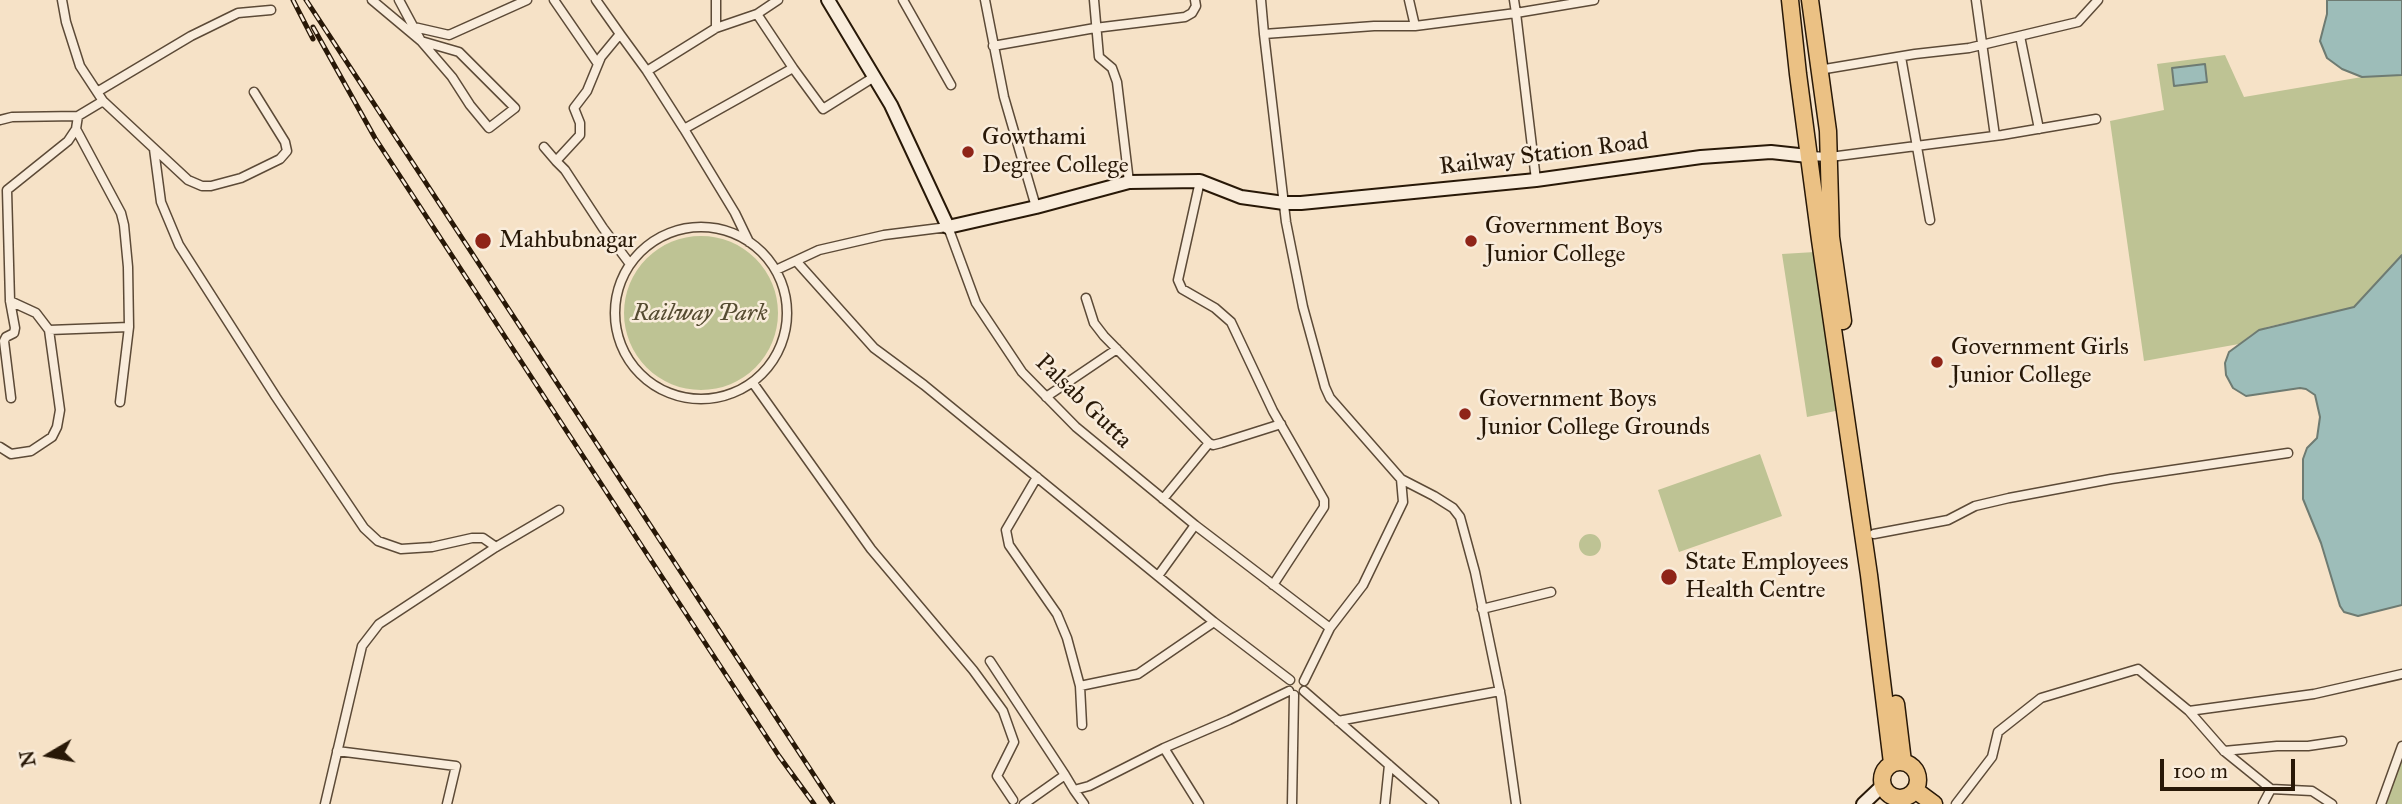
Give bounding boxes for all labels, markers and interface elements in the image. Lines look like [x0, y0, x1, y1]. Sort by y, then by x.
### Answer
place label: Gowthami Degree College [982, 124, 1129, 180]
street label: Railway Station Road [1438, 128, 1650, 182]
marker: Gowthami Degree College [960, 144, 976, 160]
place label: Government Boys Junior College [1485, 213, 1662, 269]
place label: Mahbubnagar [499, 227, 637, 255]
marker: Mahbubnagar [473, 231, 493, 251]
marker: Government Boys Junior College [1463, 233, 1479, 249]
park label: Railway Park [632, 300, 768, 328]
place label: Government Girls Junior College [1951, 334, 2129, 390]
street label: Palsab Gutta [1029, 349, 1137, 455]
marker: Government Girls Junior College [1929, 354, 1945, 370]
place label: Government Boys Junior College Grounds [1479, 386, 1710, 442]
marker: Government Boys Junior College Grounds [1457, 406, 1473, 422]
place label: State Employees Health Centre [1685, 549, 1849, 605]
marker: State Employees Health Centre [1659, 567, 1679, 587]
north arrow [14, 720, 84, 790]
scale bar [2164, 744, 2299, 788]
text: N [15, 749, 41, 769]
text: 100 m [2173, 758, 2228, 784]

